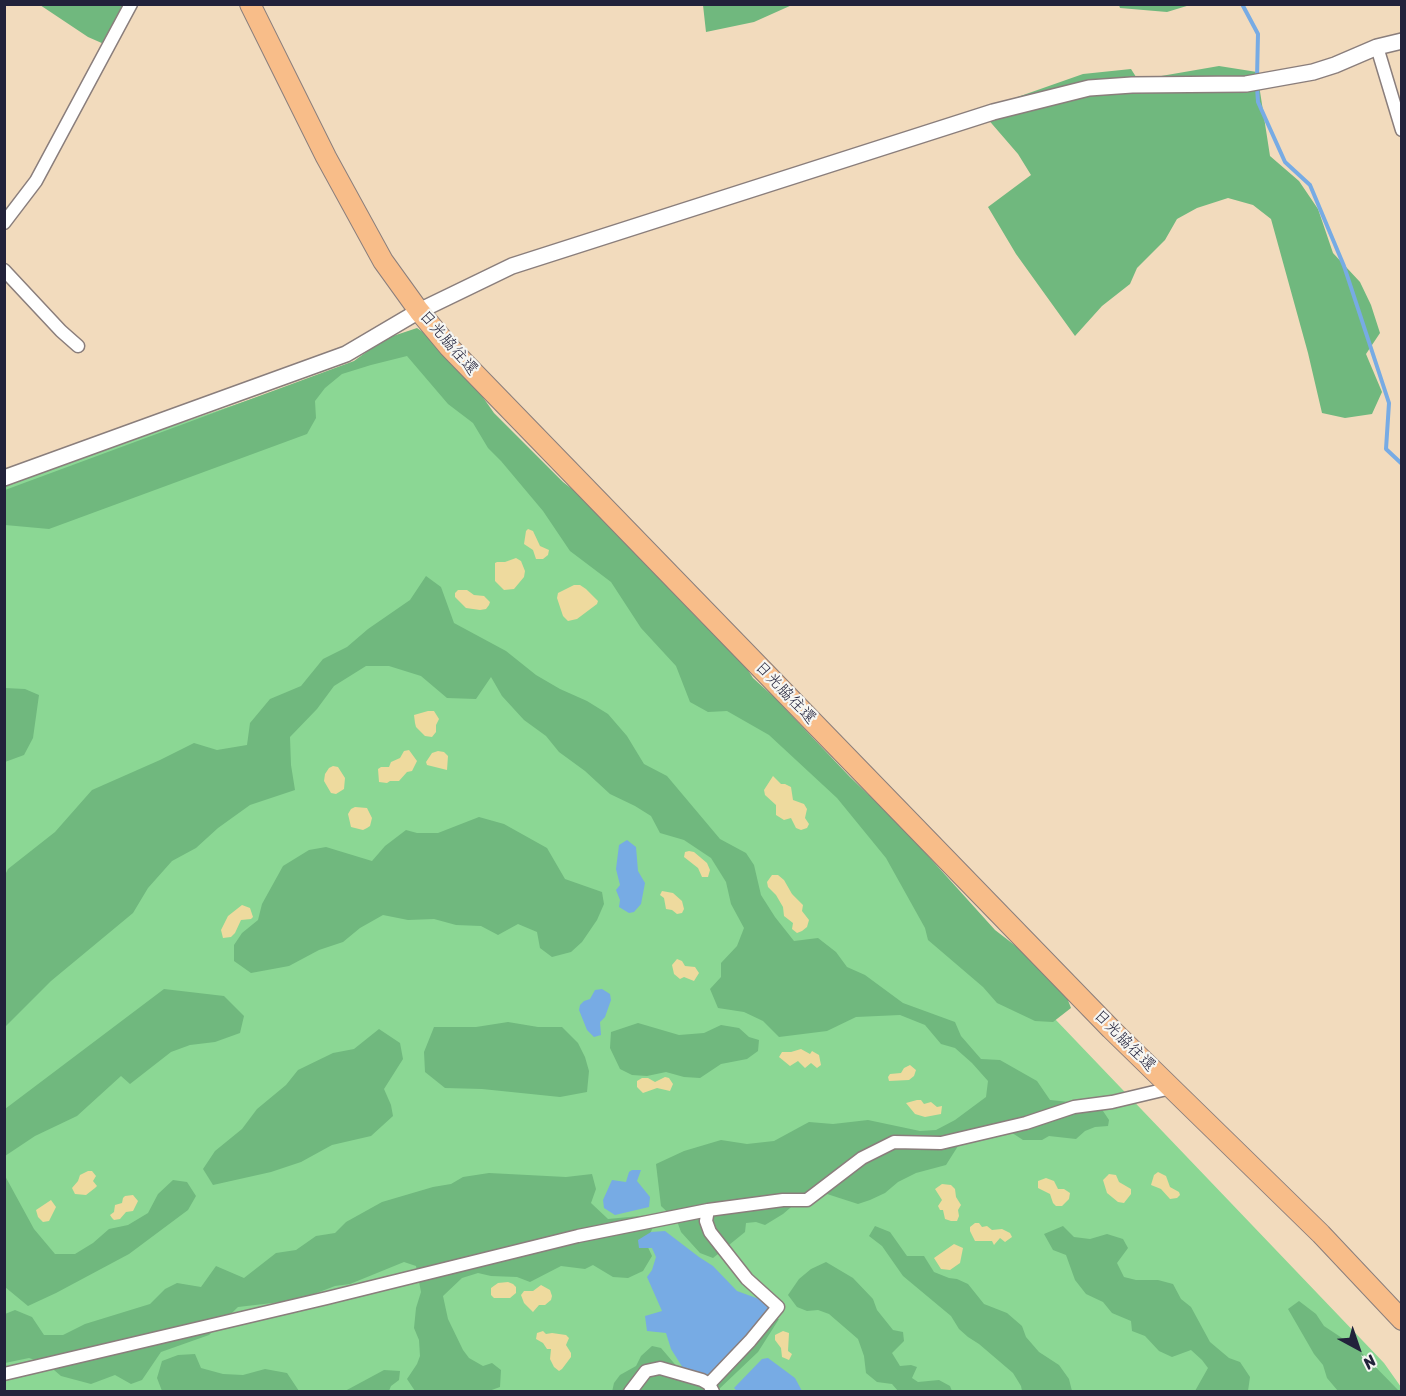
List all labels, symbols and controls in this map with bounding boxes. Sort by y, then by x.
street label: 日光脇往還 [415,307,481,379]
street label: 日光脇往還 [750,658,820,728]
street label: 日光脇往還 [1089,1006,1159,1076]
north arrow [1328,1318,1388,1378]
text: N [1356,1347,1383,1377]

